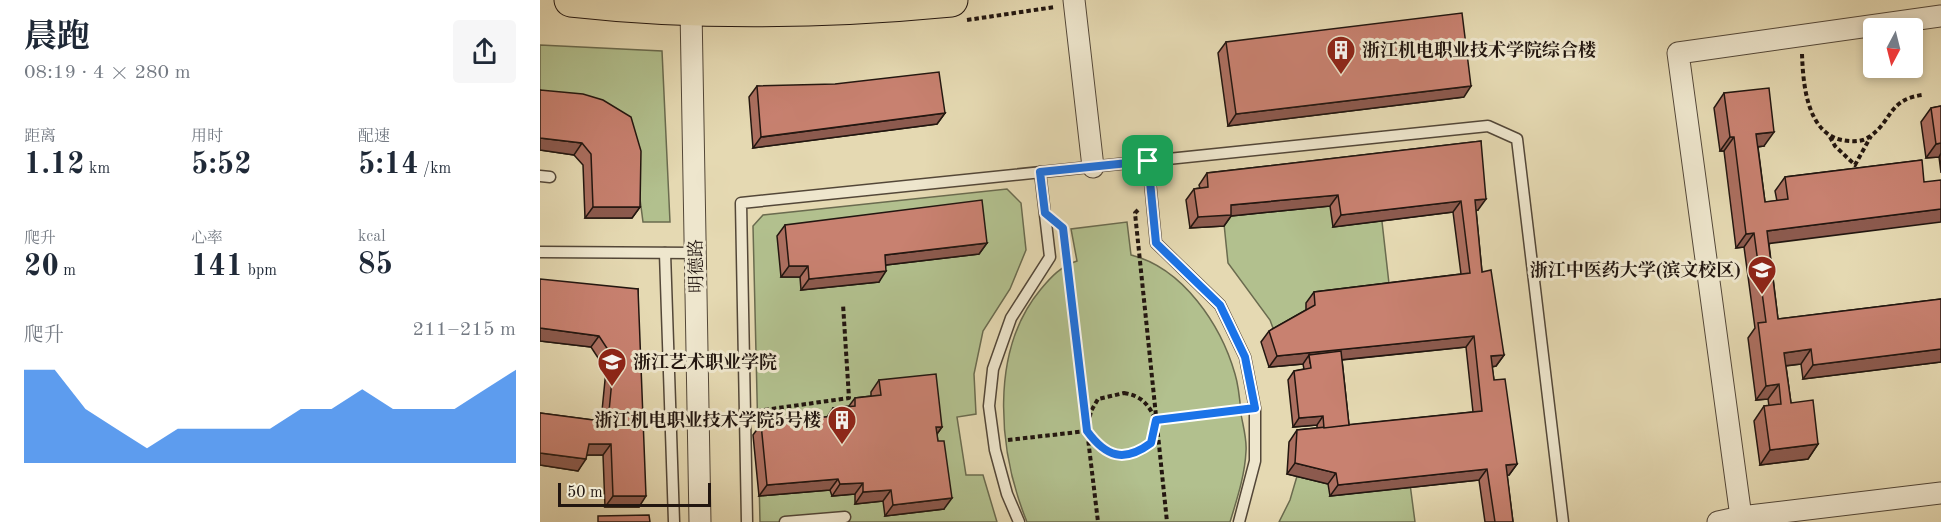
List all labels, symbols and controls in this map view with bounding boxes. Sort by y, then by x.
north arrow [1863,18,1923,78]
map controls [1863,18,1923,78]
button: share [453,20,516,83]
text: 晨跑 [24,22,90,55]
building icon: 浙江机电职业技术学院综合楼 [1325,34,1357,76]
place label: 浙江机电职业技术学院综合楼 [1362,40,1596,60]
text: 08:19 · 4 × 280 m [24,63,191,83]
text: 距离 [24,129,56,145]
text: 用时 [191,129,223,145]
text: 配速 [358,129,390,145]
pin [1122,135,1173,186]
icon: arrive [1131,144,1164,177]
text: 1.12 [24,150,85,180]
text: 5:52 [191,150,252,180]
text: 5:14 [358,150,419,180]
text: km [85,161,110,177]
text: /km [419,161,451,177]
text: kcal [358,229,386,245]
text: 爬升 [24,231,56,247]
text: 心率 [191,231,223,247]
street label: 明德路 [686,239,706,293]
text: 85 [358,250,393,280]
text: 20 [24,252,59,282]
text: 141 [191,252,243,282]
school or university icon: 浙江中医药大学(滨文校区) [1746,254,1778,296]
place label: 浙江中医药大学(滨文校区) [1530,260,1741,280]
text: m [59,263,76,279]
text: bpm [243,263,277,279]
text: 211–215 m [413,320,516,340]
text: 爬升 [24,326,64,346]
school or university icon: 浙江艺术职业学院 [596,346,628,388]
place label: 浙江艺术职业学院 [633,352,777,372]
building icon: 浙江机电职业技术学院5号楼 [826,404,858,446]
place label: 浙江机电职业技术学院5号楼 [595,410,821,430]
scale bar [558,480,711,508]
text: 50 m [567,485,603,501]

